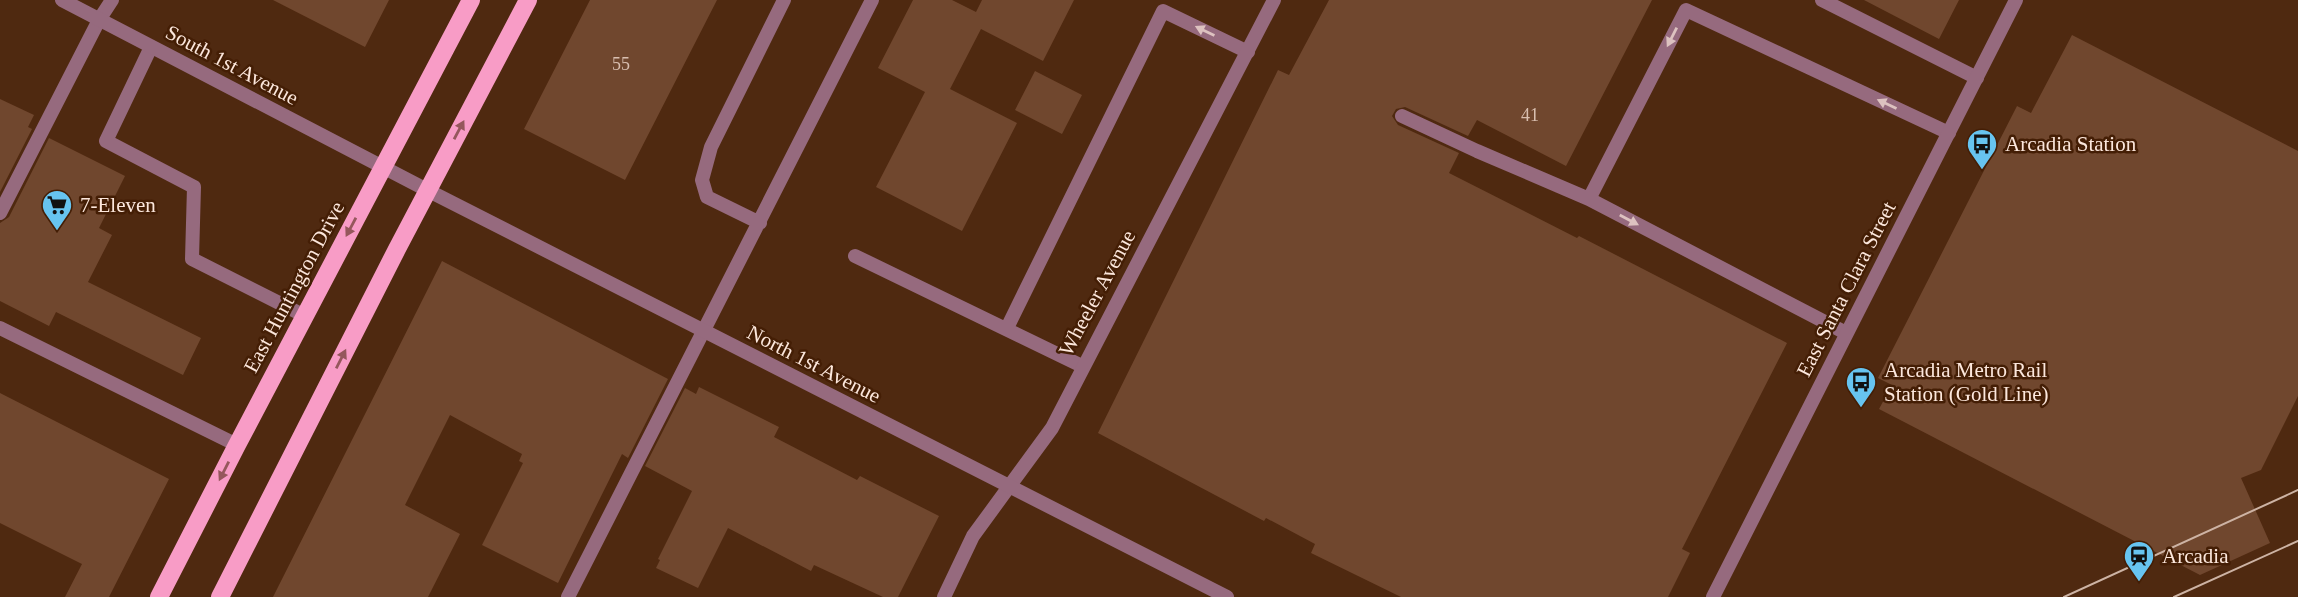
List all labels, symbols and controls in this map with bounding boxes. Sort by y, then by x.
street label: South 1st Avenue [162,20,302,110]
one-way arrow [1195,26,1215,37]
one-way arrow [1667,27,1678,47]
house number: 55 [612,54,630,74]
one-way arrow [1877,98,1897,110]
house number: 41 [1521,105,1539,125]
one-way arrow [453,120,465,139]
bus stop icon: Arcadia Station [1965,127,1999,171]
place label: Arcadia Station [2005,132,2137,156]
supermarket icon: 7-Eleven [40,188,74,232]
place label: 7-Eleven [80,193,156,217]
street label: East Huntington Drive [239,197,349,377]
street label: East Santa Clara Street [1791,197,1901,380]
one-way arrow [1619,214,1639,226]
one-way arrow [345,217,357,237]
street label: Wheeler Avenue [1054,226,1140,360]
street label: North 1st Avenue [743,320,885,408]
one-way arrow [335,349,346,369]
place label: Arcadia Metro Rail Station (Gold Line) [1884,358,2048,406]
bus stop icon: Arcadia Metro Rail Station (Gold Line) [1844,365,1878,409]
one-way arrow [218,461,230,481]
station icon: Arcadia [2122,539,2156,583]
place label: Arcadia [2162,544,2229,568]

